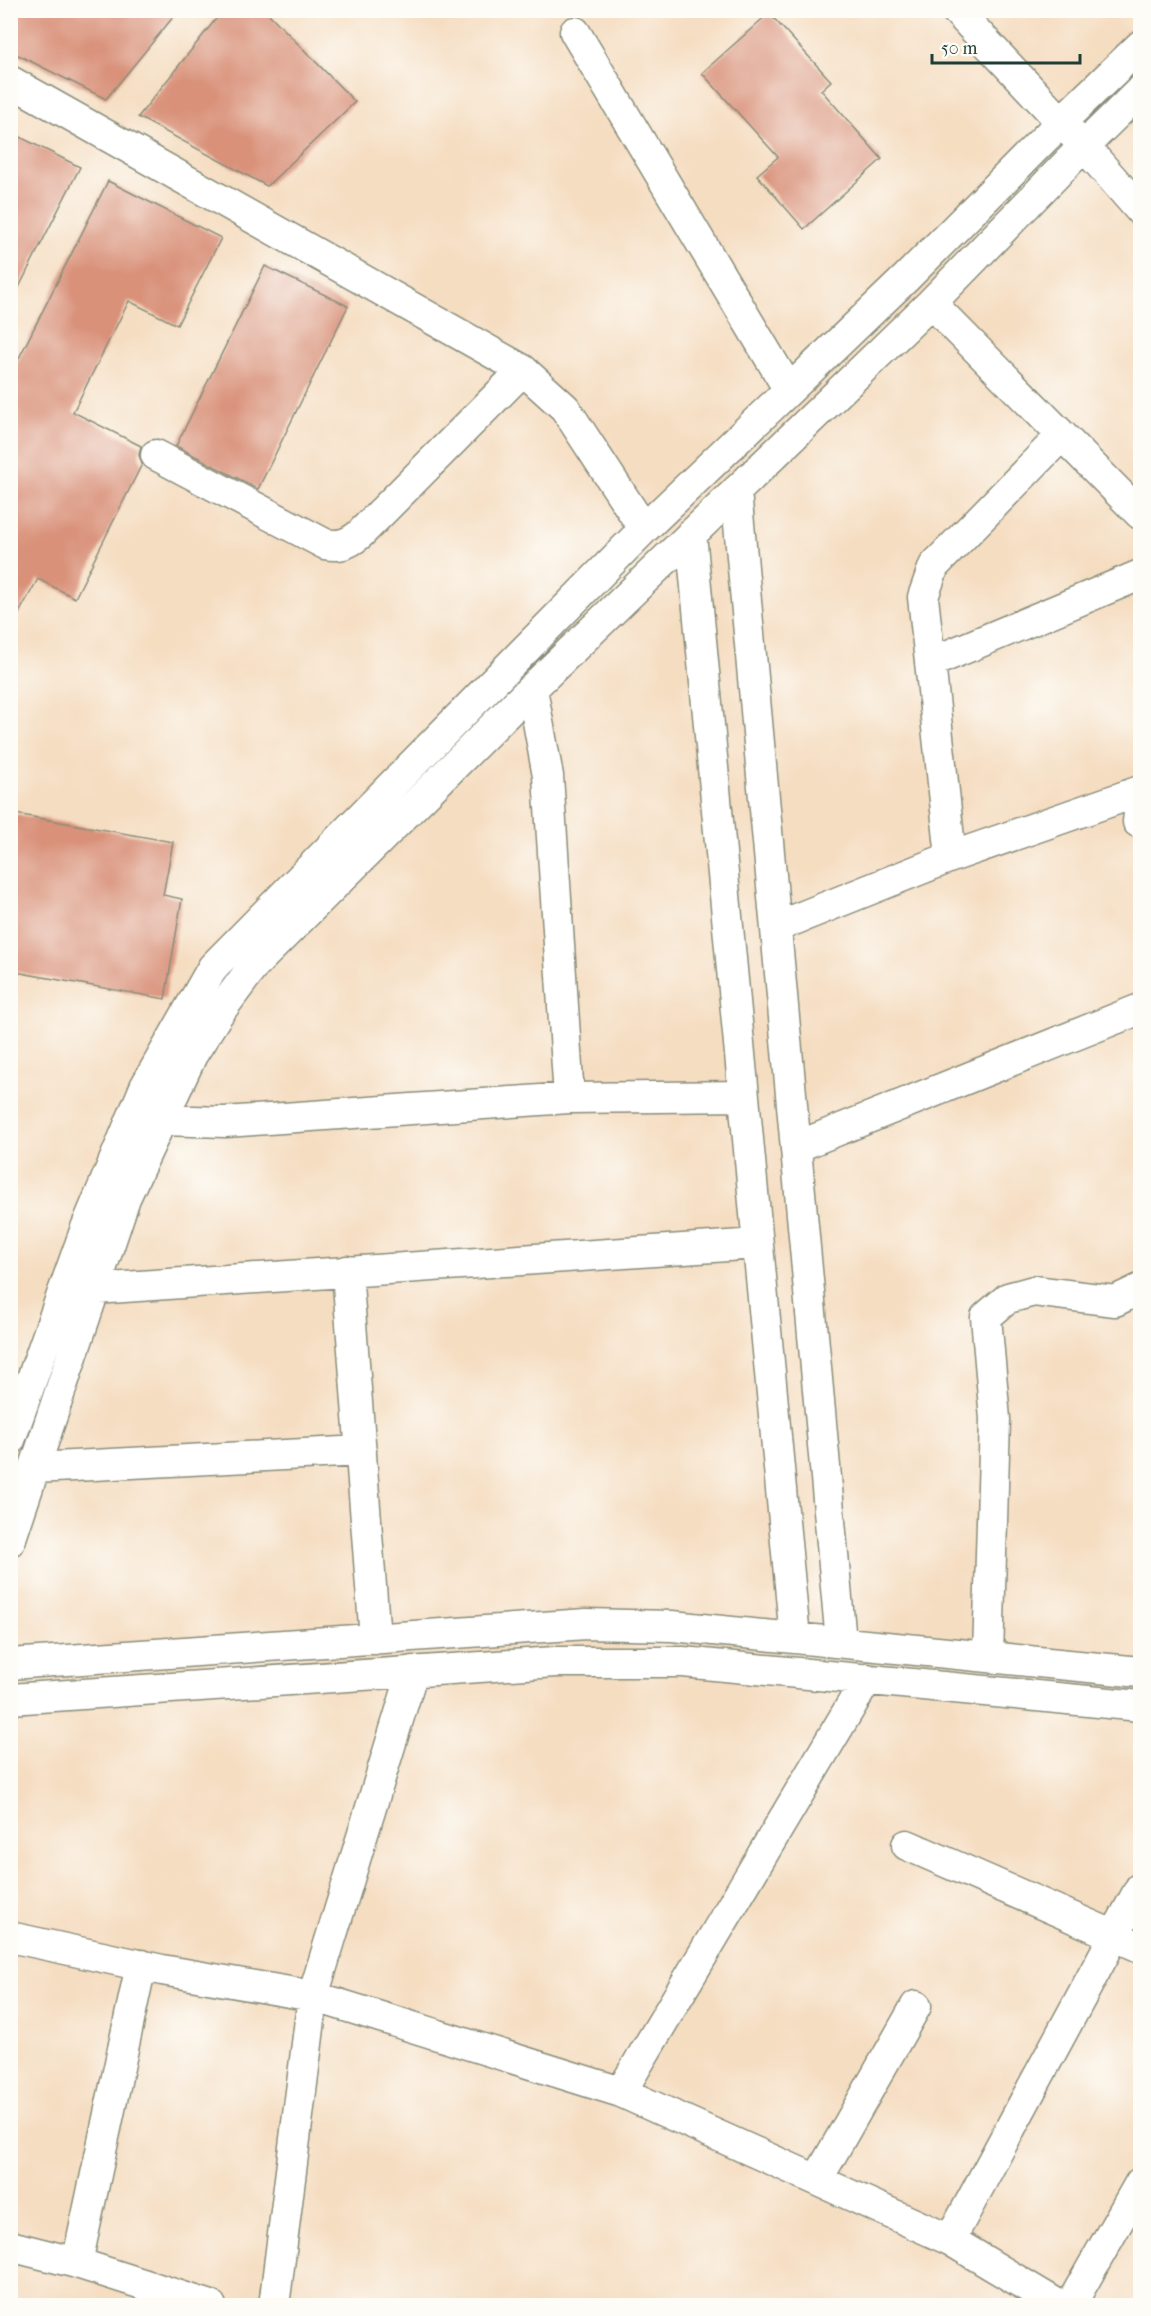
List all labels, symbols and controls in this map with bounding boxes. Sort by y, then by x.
scale bar [932,27,1080,65]
text: 50 m [941,38,978,59]

